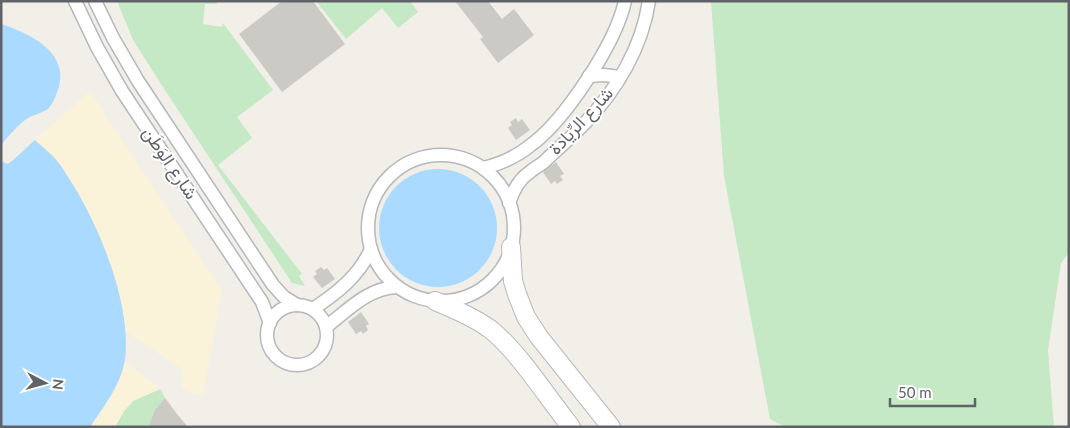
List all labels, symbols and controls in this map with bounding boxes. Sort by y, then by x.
street label: شارع الرِّيادة [543,82,619,160]
street label: شارع الوَطَن [137,122,203,204]
north arrow [20,358,70,408]
scale bar [890,376,975,408]
text: N [49,378,67,391]
text: 50 m [898,383,932,401]

